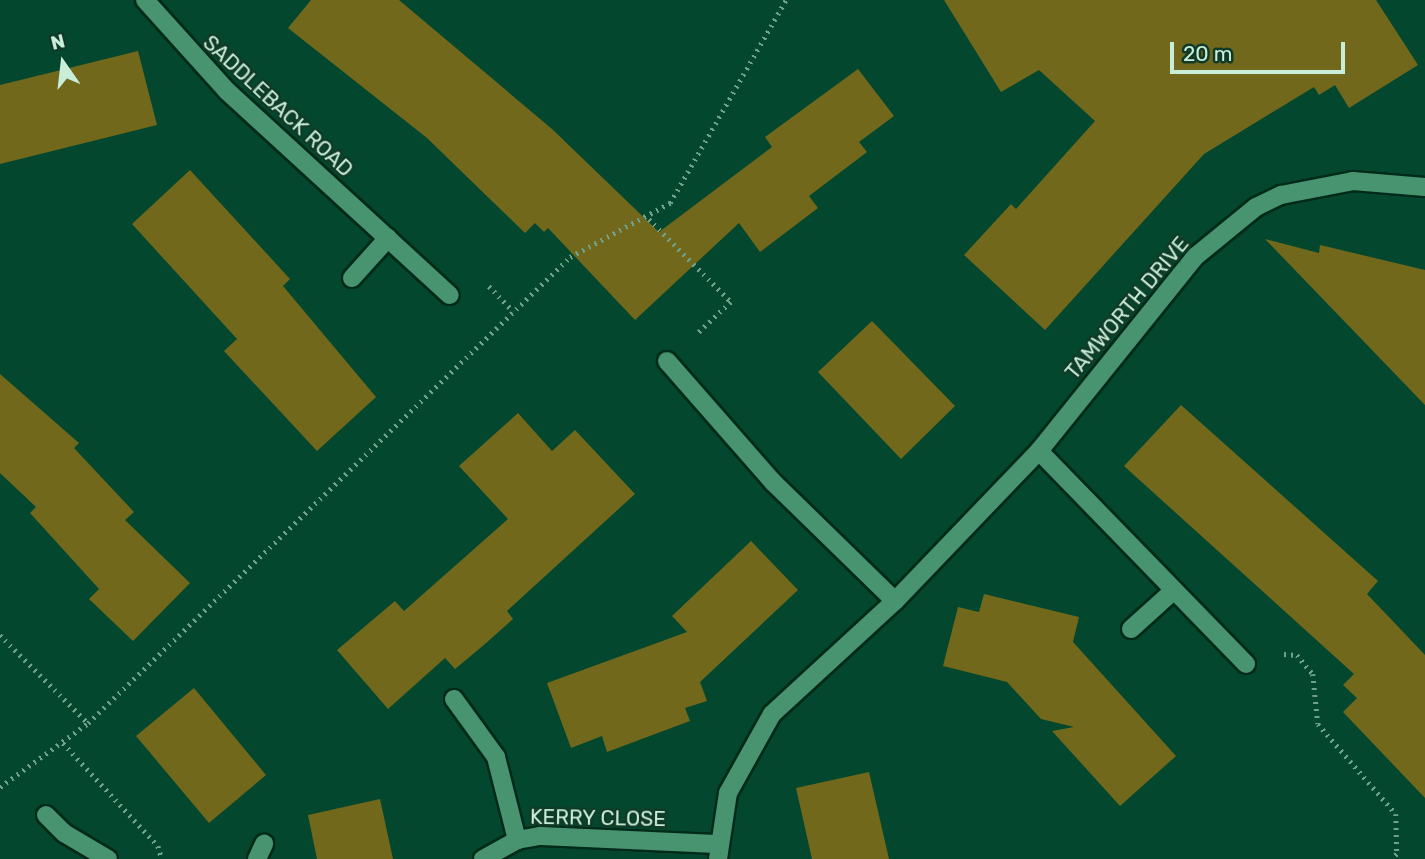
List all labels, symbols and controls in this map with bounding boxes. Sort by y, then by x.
north arrow [28,28,98,98]
scale bar [1173,28,1348,72]
text: N [48,29,67,55]
street label: SADDLEBACK ROAD [198,30,358,182]
text: 20 m [1183,41,1232,66]
street label: TAMWORTH DRIVE [1060,232,1194,384]
street label: KERRY CLOSE [529,804,667,832]

